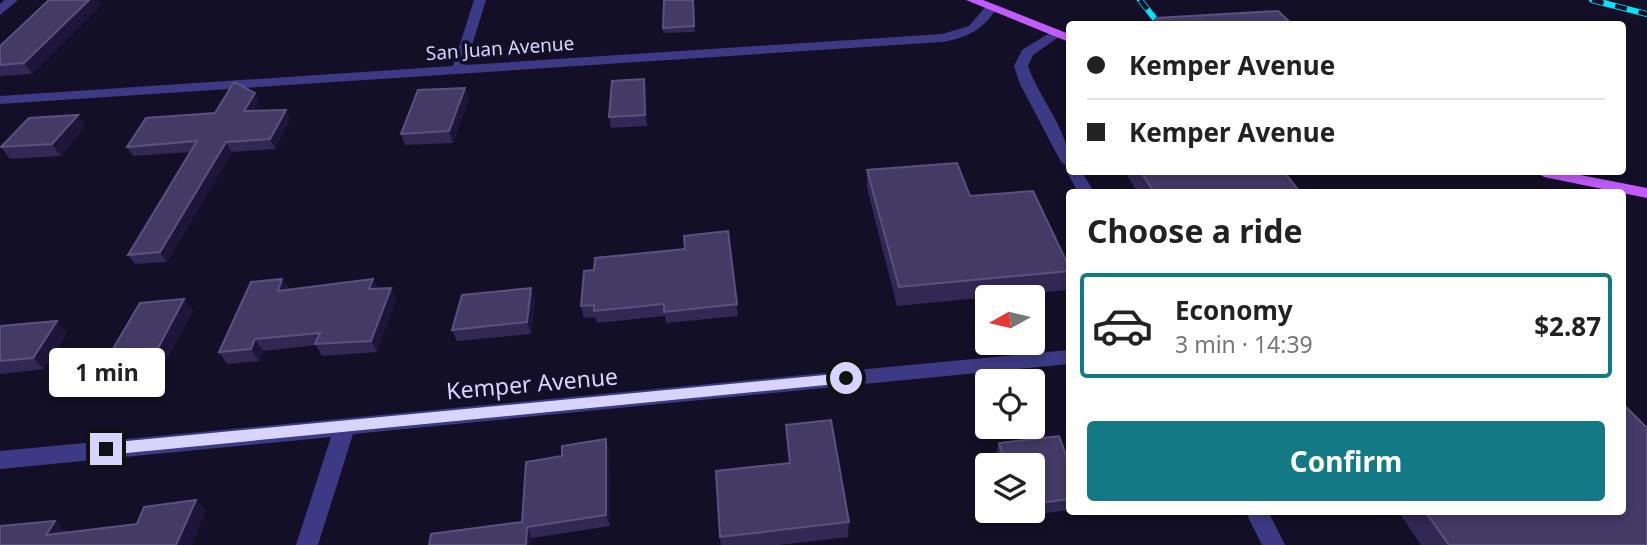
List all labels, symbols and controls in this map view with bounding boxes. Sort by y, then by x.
street label: San Juan Avenue [425,30,575,66]
text: Kemper Avenue [1129,47,1335,83]
text: Kemper Avenue [1129,114,1335,150]
text: Choose a ride [1087,209,1303,252]
north arrow [975,285,1045,355]
map controls [975,285,1045,523]
text: Economy [1175,292,1293,328]
icon: car [1091,294,1154,357]
text: $2.87 [1534,308,1601,344]
text: 3 min · 14:39 [1175,328,1313,360]
callout: 1 min [48,348,164,396]
text: 1 min [75,356,139,388]
street label: Kemper Avenue [445,360,619,406]
route start [830,362,862,394]
button: locate [975,369,1045,439]
button: Confirm [1087,421,1605,501]
route end [90,433,122,465]
button: layers [975,453,1045,523]

